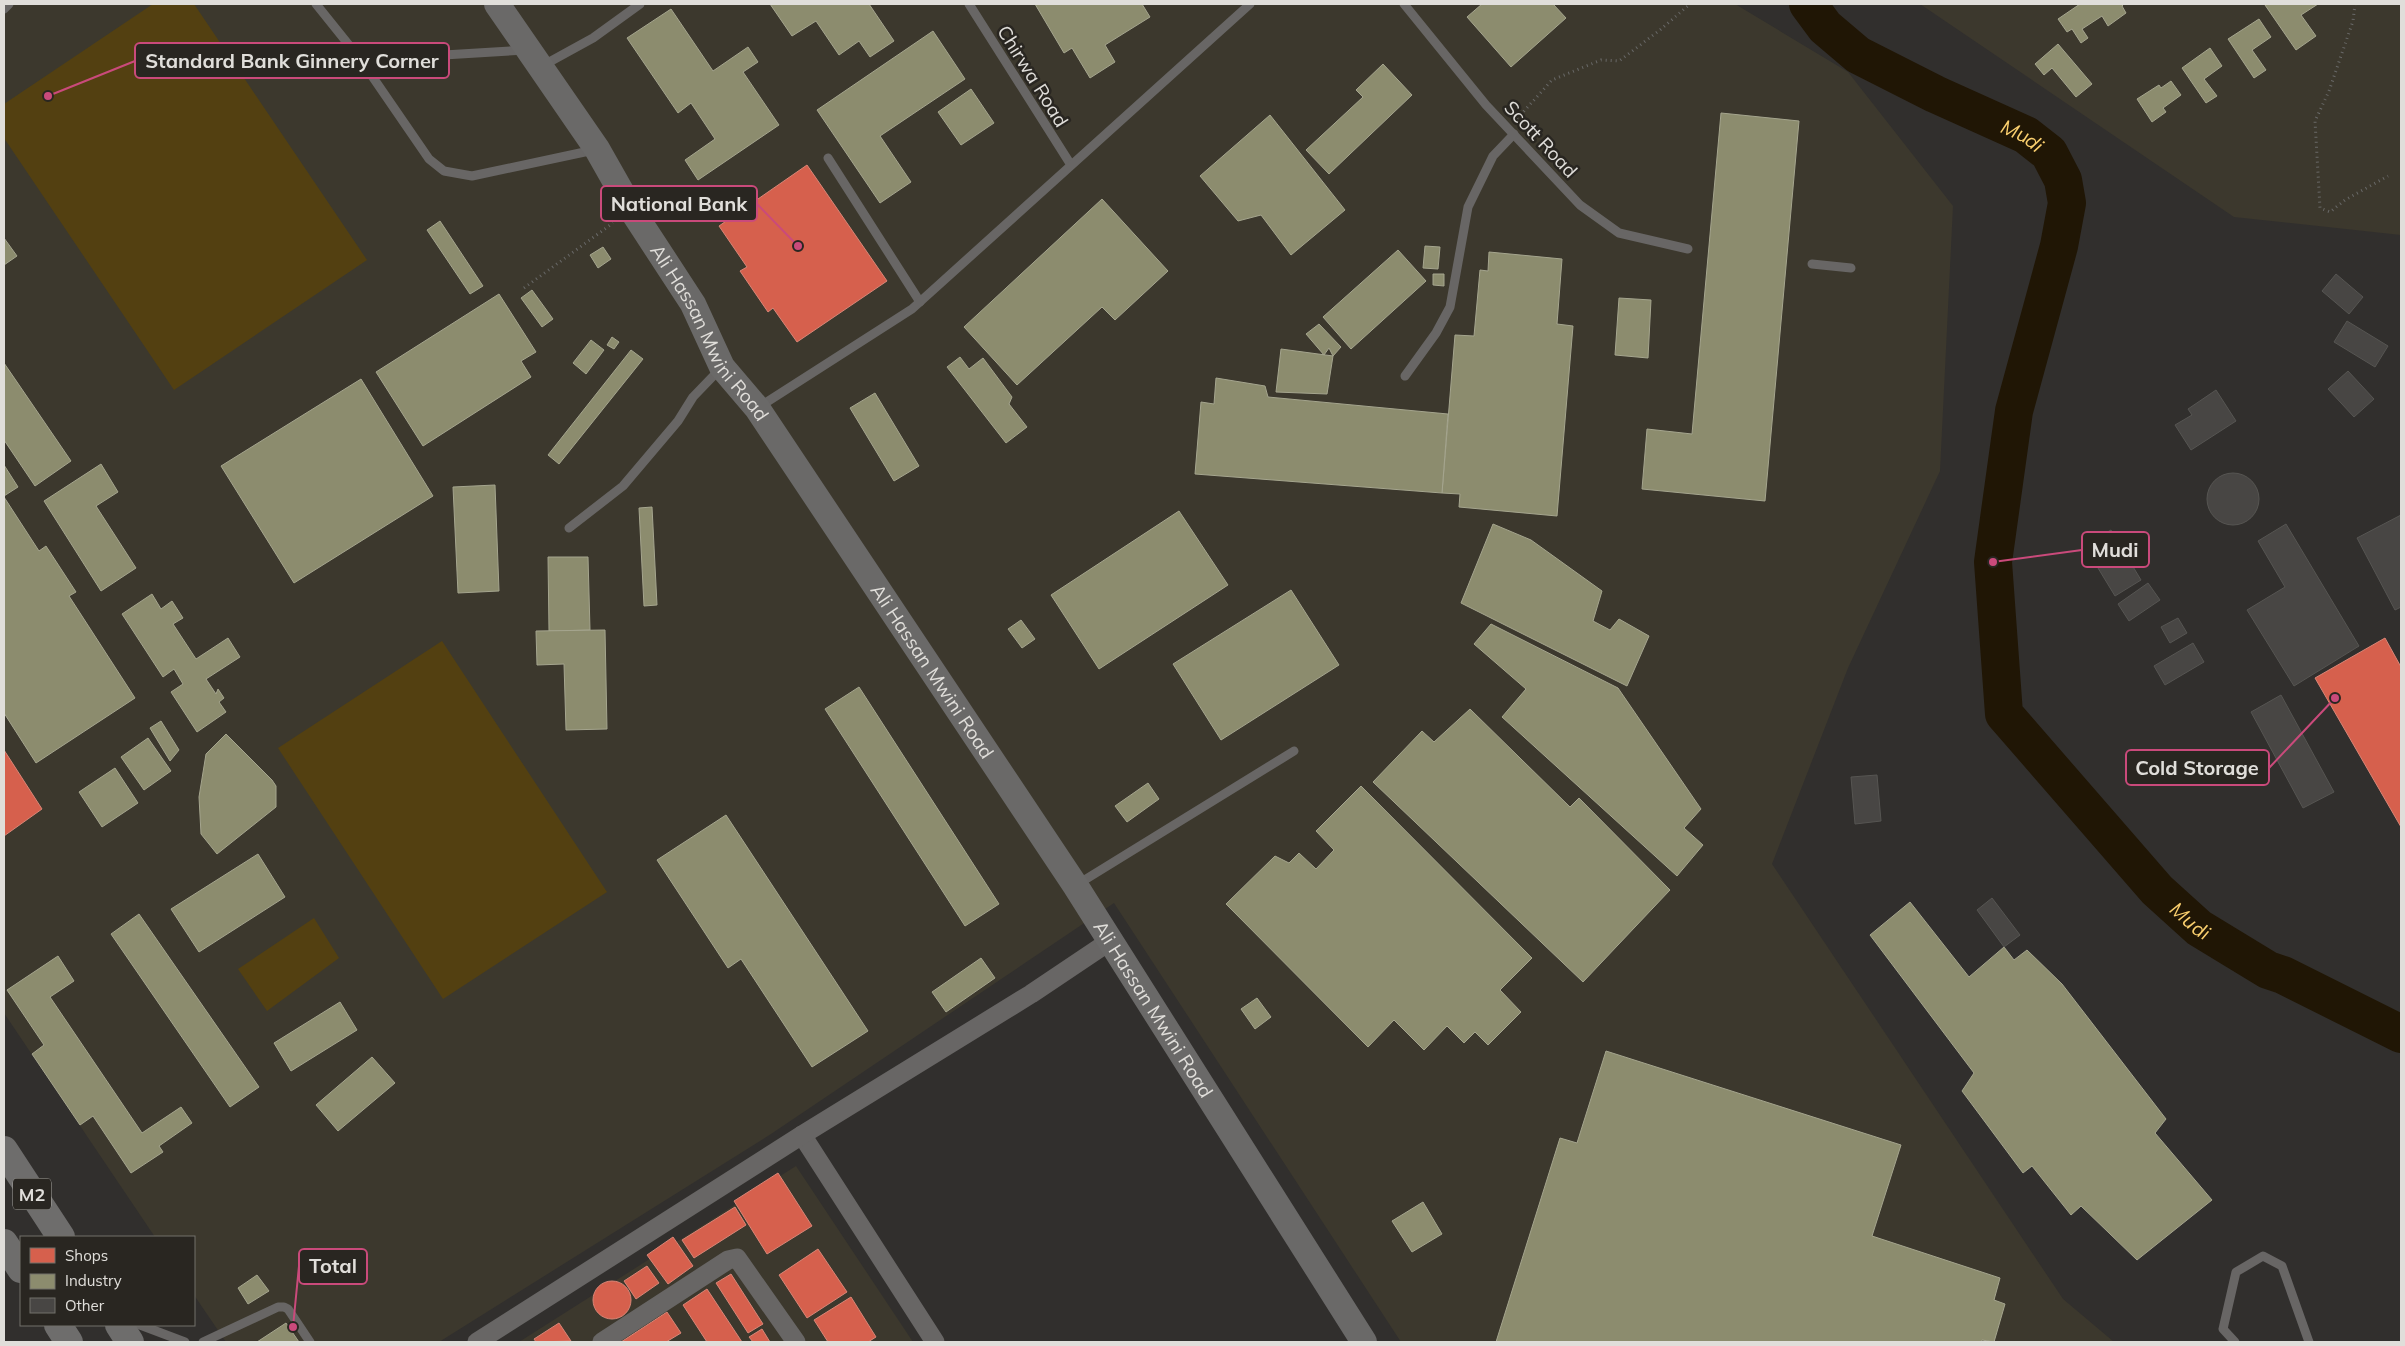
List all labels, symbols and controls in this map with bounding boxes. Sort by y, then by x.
street label: Chirwa Road [992,21,1074,131]
callout: Standard Bank Ginnery Corner [135,43,449,78]
text: Standard Bank Ginnery Corner [145,48,439,73]
street label: Scott Road [1499,96,1583,182]
water label: Mudi [1997,113,2049,157]
callout: National Bank [601,186,757,221]
text: National Bank [611,191,748,216]
street label: Ali Hassan Mwini Road [645,240,774,425]
callout: Mudi [2082,532,2149,567]
text: Mudi [2092,537,2138,562]
street label: Ali Hassan Mwini Road [866,579,999,763]
callout: Cold Storage [2126,750,2269,785]
text: Cold Storage [2135,755,2259,780]
water label: Mudi [2165,896,2215,945]
street label: Ali Hassan Mwini Road [1089,916,1218,1102]
road number: M2 [13,1178,51,1210]
legend [20,1236,195,1326]
text: Shops [65,1246,108,1265]
callout: Total [299,1249,367,1284]
text: Total [309,1253,357,1278]
text: Industry [65,1271,122,1290]
text: Other [65,1296,105,1315]

